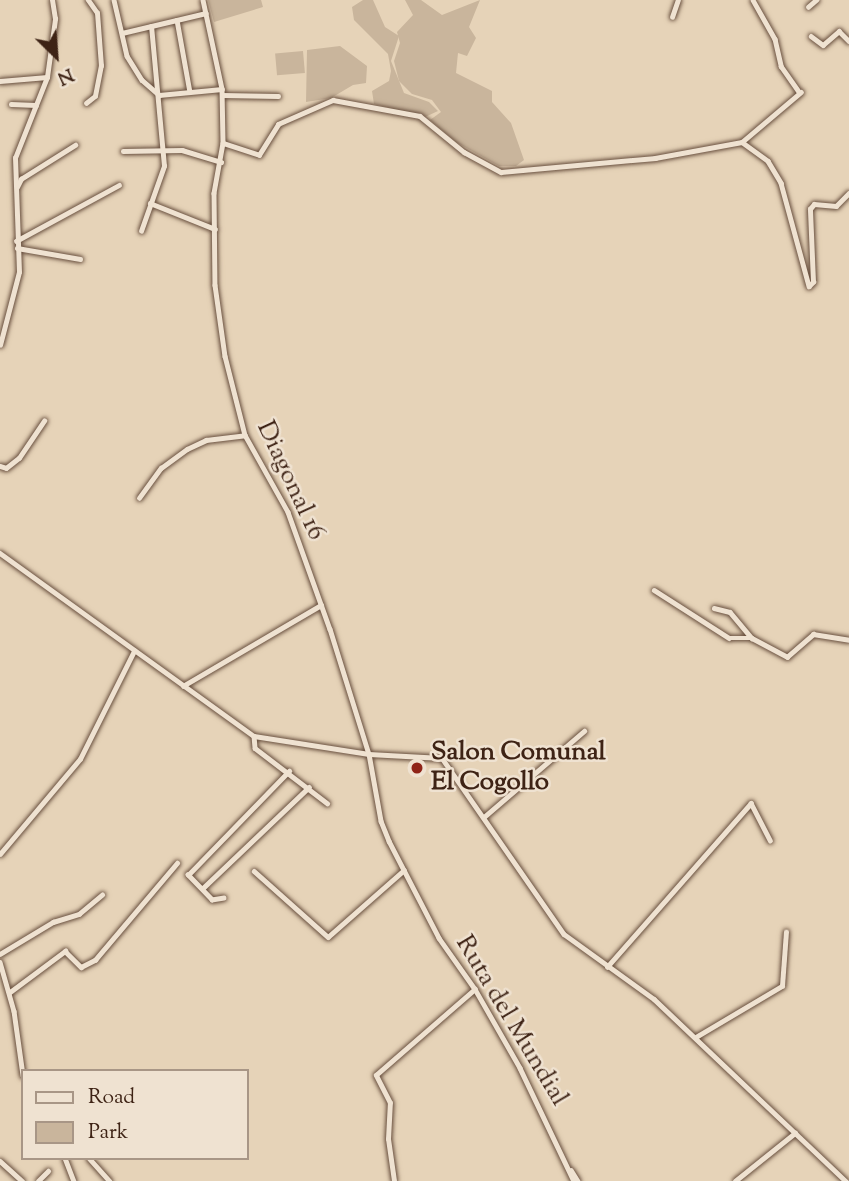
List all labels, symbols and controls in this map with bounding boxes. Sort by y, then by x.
north arrow [21,21,91,91]
text: N [53,60,78,91]
street label: Diagonal 16 [249,416,331,546]
place label: Salon Comunal El Cogollo [431,737,606,798]
marker: Salon Comunal El Cogollo [409,760,425,776]
street label: Ruta del Mundial [448,930,574,1112]
legend [21,1069,248,1160]
text: Road [88,1083,135,1113]
text: Park [88,1118,128,1148]

